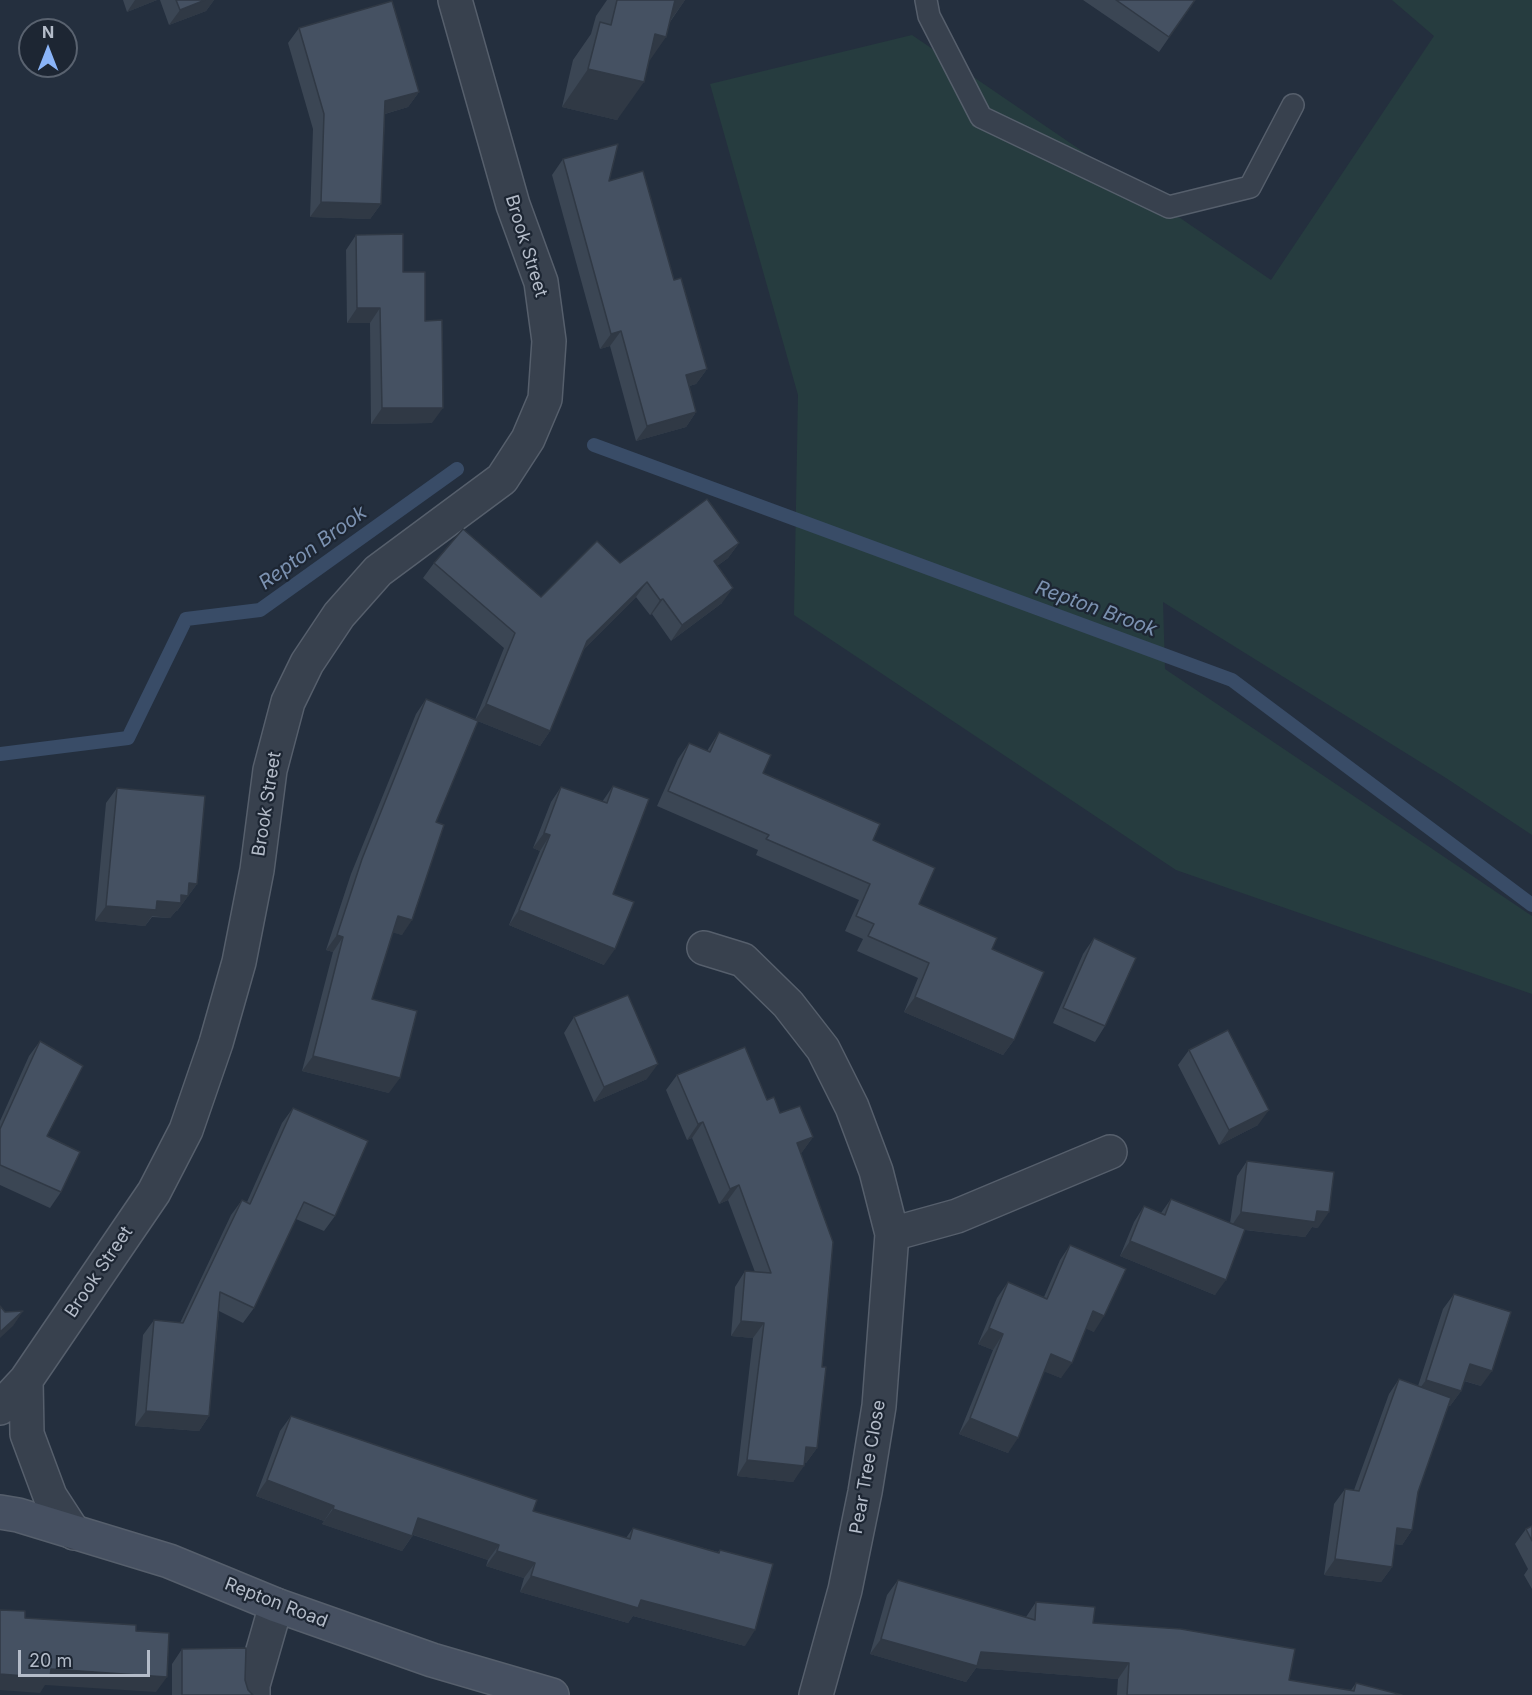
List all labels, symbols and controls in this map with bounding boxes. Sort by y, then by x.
north arrow [18,18,78,78]
text: N [42,22,54,42]
street label: Brook Street [500,192,552,300]
water label: Repton Brook [254,501,372,595]
water label: Repton Brook [1032,576,1160,642]
street label: Brook Street [248,750,286,858]
street label: Brook Street [61,1222,137,1322]
street label: Pear Tree Close [846,1398,890,1536]
street label: Repton Road [222,1573,330,1633]
scale bar [21,1638,153,1676]
text: 20 m [29,1650,72,1671]

